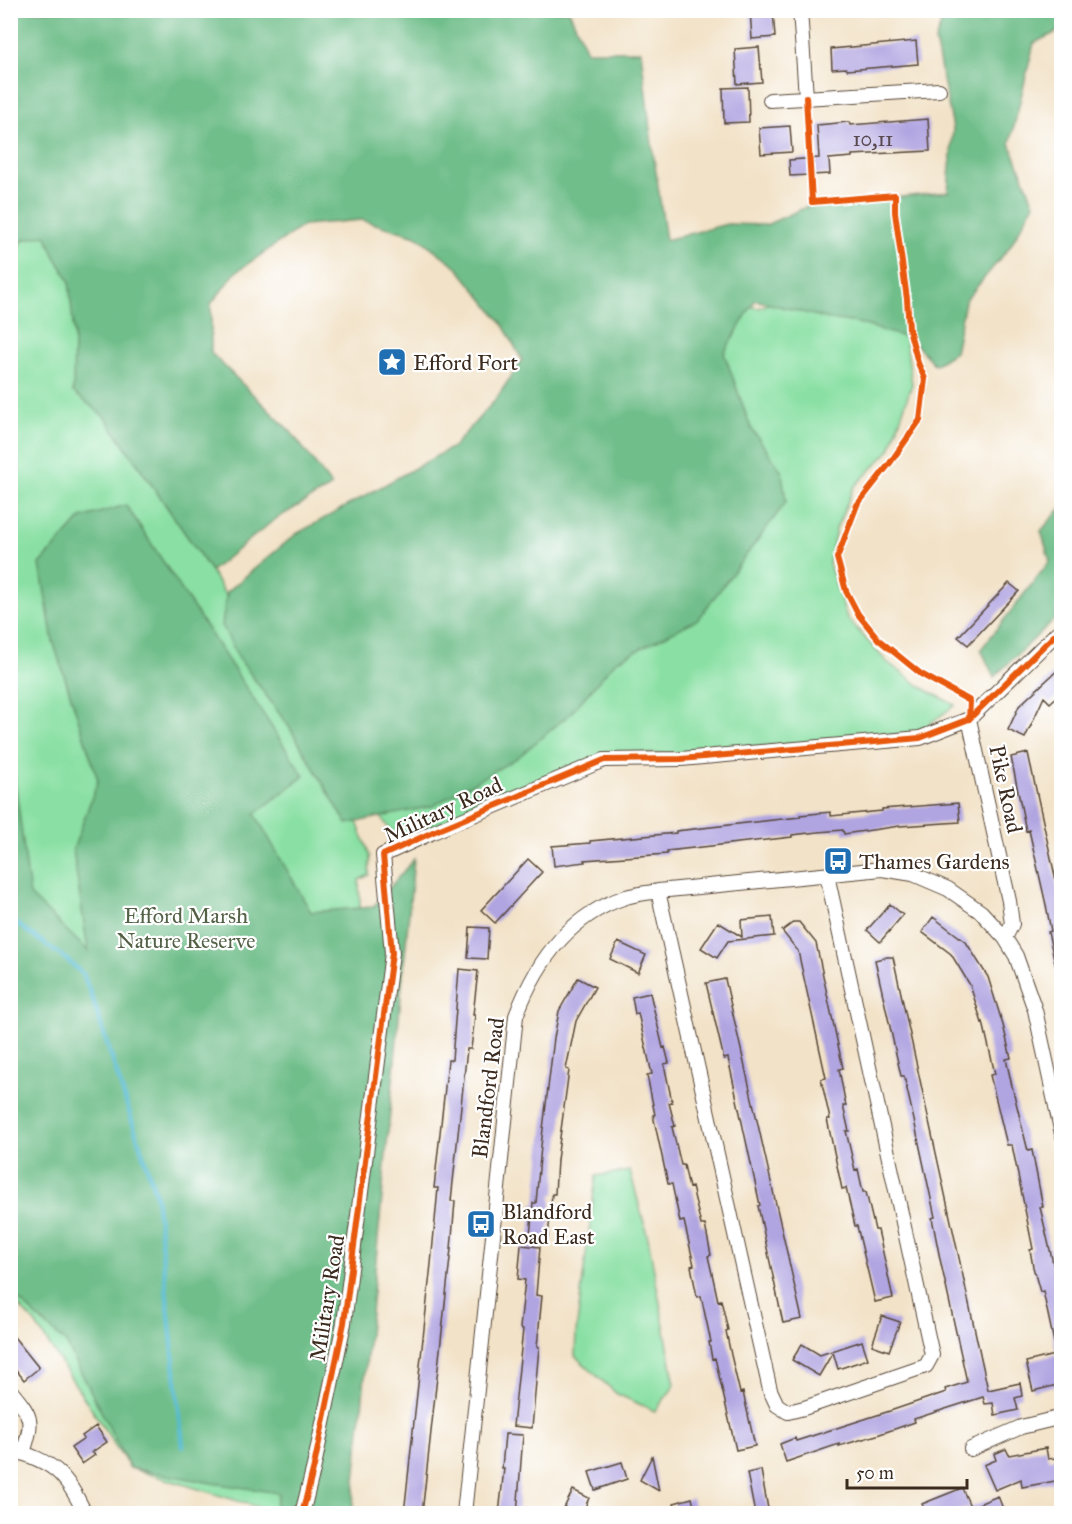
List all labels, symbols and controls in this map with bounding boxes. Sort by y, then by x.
house number: 10,11 [853,127,893,151]
place icon: Efford Fort [376,346,408,378]
place label: Efford Fort [413,349,518,376]
street label: Pike Road [983,742,1029,836]
street label: Military Road [379,771,507,849]
bus stop icon: Thames Gardens [822,845,854,877]
place label: Thames Gardens [859,848,1010,875]
park label: Efford Marsh Nature Reserve [117,902,255,954]
street label: Blandford Road [466,1016,510,1160]
place label: Blandford Road East [502,1198,595,1250]
bus stop icon: Blandford Road East [465,1208,497,1240]
street label: Military Road [304,1233,350,1363]
scale bar [847,1452,967,1490]
text: 50 m [856,1462,894,1484]

